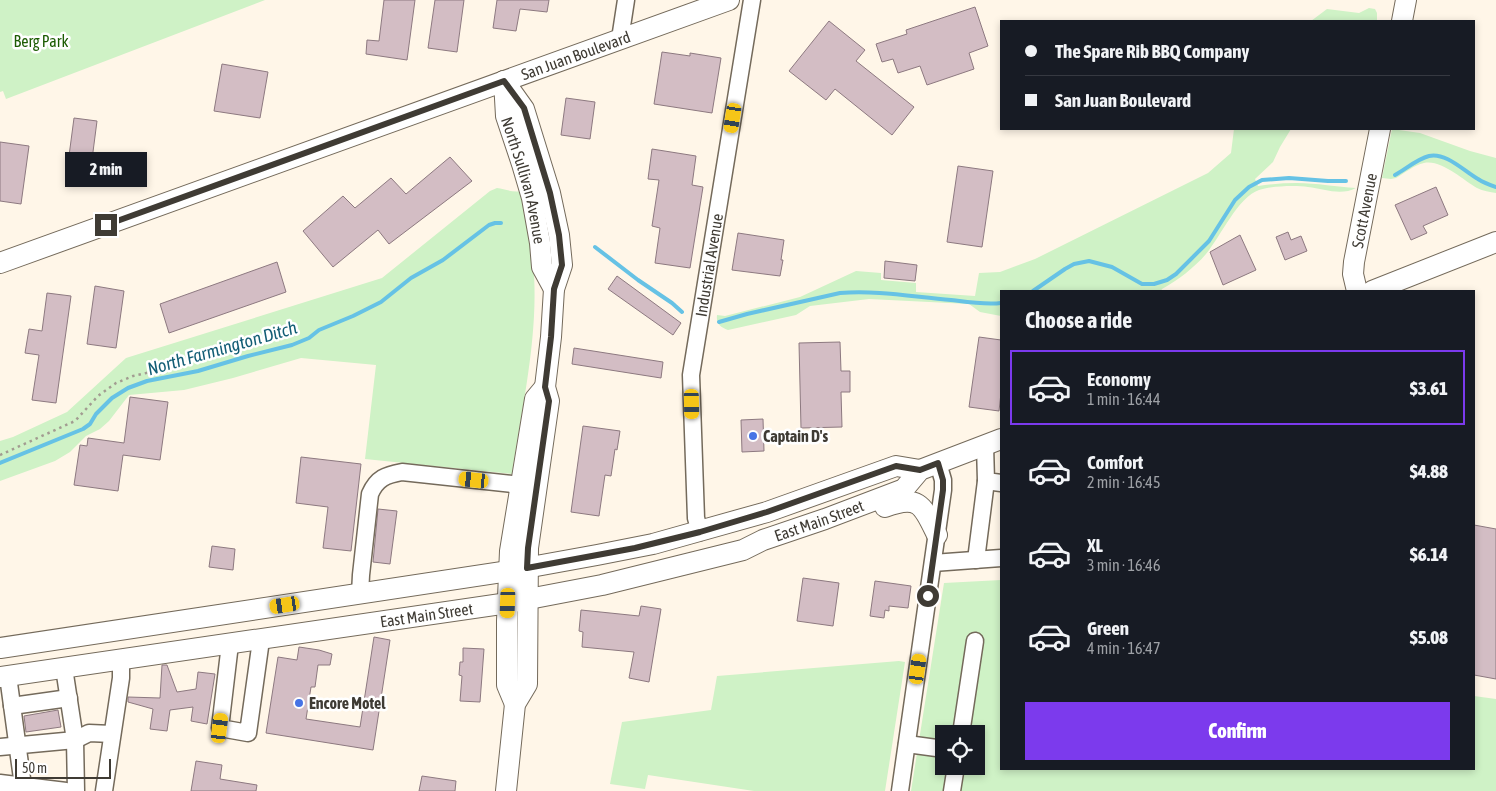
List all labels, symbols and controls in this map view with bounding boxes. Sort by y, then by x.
street label: San Juan Boulevard [519,27,633,83]
park label: Berg Park [14,32,68,51]
text: The Spare Rib BBQ Company [1055,40,1249,62]
text: San Juan Boulevard [1055,89,1191,111]
car [723,102,742,134]
street label: North Sullivan Avenue [498,115,549,245]
callout: 2 min [65,152,147,188]
text: 2 min [90,160,122,178]
street label: Scott Avenue [1348,171,1380,249]
street label: Industrial Avenue [692,212,726,318]
route end [95,214,117,236]
text: Choose a ride [1025,307,1132,333]
water label: North Farmington Ditch [145,317,300,379]
icon: car [1027,365,1072,410]
text: Economy [1087,368,1151,390]
text: $3.61 [1410,377,1448,399]
car [684,389,699,419]
text: 1 min · 16:44 [1087,390,1160,408]
place label: Captain D's [763,427,828,445]
marker: Captain D's [747,430,759,442]
icon: car [1027,448,1072,493]
text: Comfort [1087,451,1143,473]
text: $4.88 [1410,460,1448,482]
car [458,471,489,489]
text: 2 min · 16:45 [1087,473,1160,491]
street label: East Main Street [772,496,867,545]
icon: car [1027,531,1072,576]
text: XL [1087,534,1103,556]
text: $6.14 [1410,543,1448,565]
text: 3 min · 16:46 [1087,556,1160,574]
route start [917,585,939,607]
car [499,588,516,618]
car [269,595,300,615]
street label: East Main Street [379,599,475,631]
icon: car [1027,614,1072,659]
text: Green [1087,617,1129,639]
text: $5.08 [1410,626,1448,648]
text: 4 min · 16:47 [1087,639,1160,657]
car [908,653,927,685]
place label: Encore Motel [309,694,386,712]
marker: Encore Motel [293,697,305,709]
button: Confirm [1025,702,1450,760]
car [210,712,229,744]
map controls [935,725,985,775]
button: locate [935,725,985,775]
scale bar [15,756,111,779]
text: 50 m [22,760,47,776]

